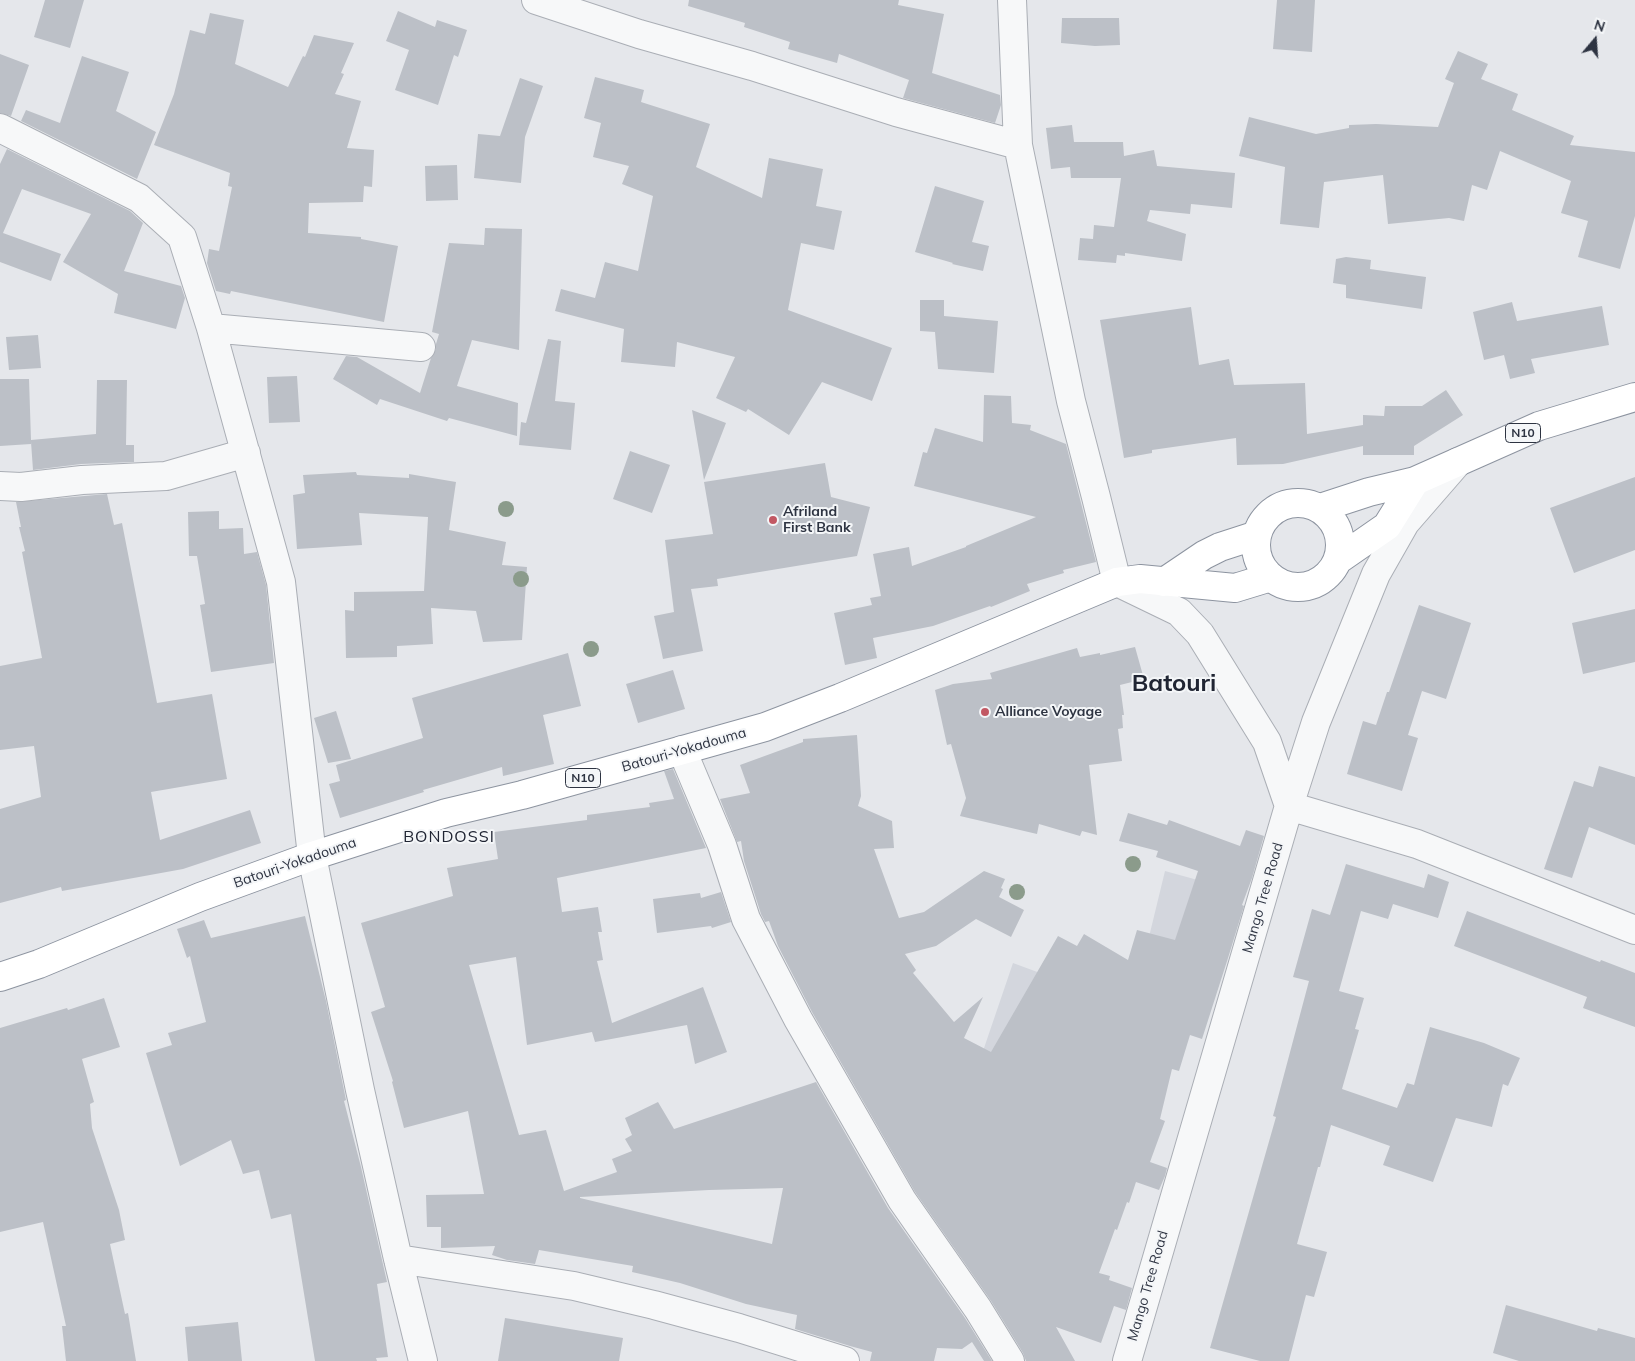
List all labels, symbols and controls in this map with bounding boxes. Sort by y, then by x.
north arrow [1570,15,1620,65]
text: N [1592,16,1607,36]
road number: N10 [1506,423,1540,442]
place label: Afriland First Bank [783,504,851,536]
marker: Afriland First Bank [767,514,779,526]
district label: Batouri [1132,670,1216,698]
place label: Alliance Voyage [995,704,1102,720]
marker: Alliance Voyage [979,706,991,718]
street label: Batouri-Yokadouma [620,724,748,776]
road number: N10 [566,768,600,788]
district label: BONDOSSI [402,827,496,847]
street label: Batouri-Yokadouma [231,834,359,892]
street label: Mango Tree Road [1239,841,1287,955]
street label: Mango Tree Road [1124,1229,1172,1343]

